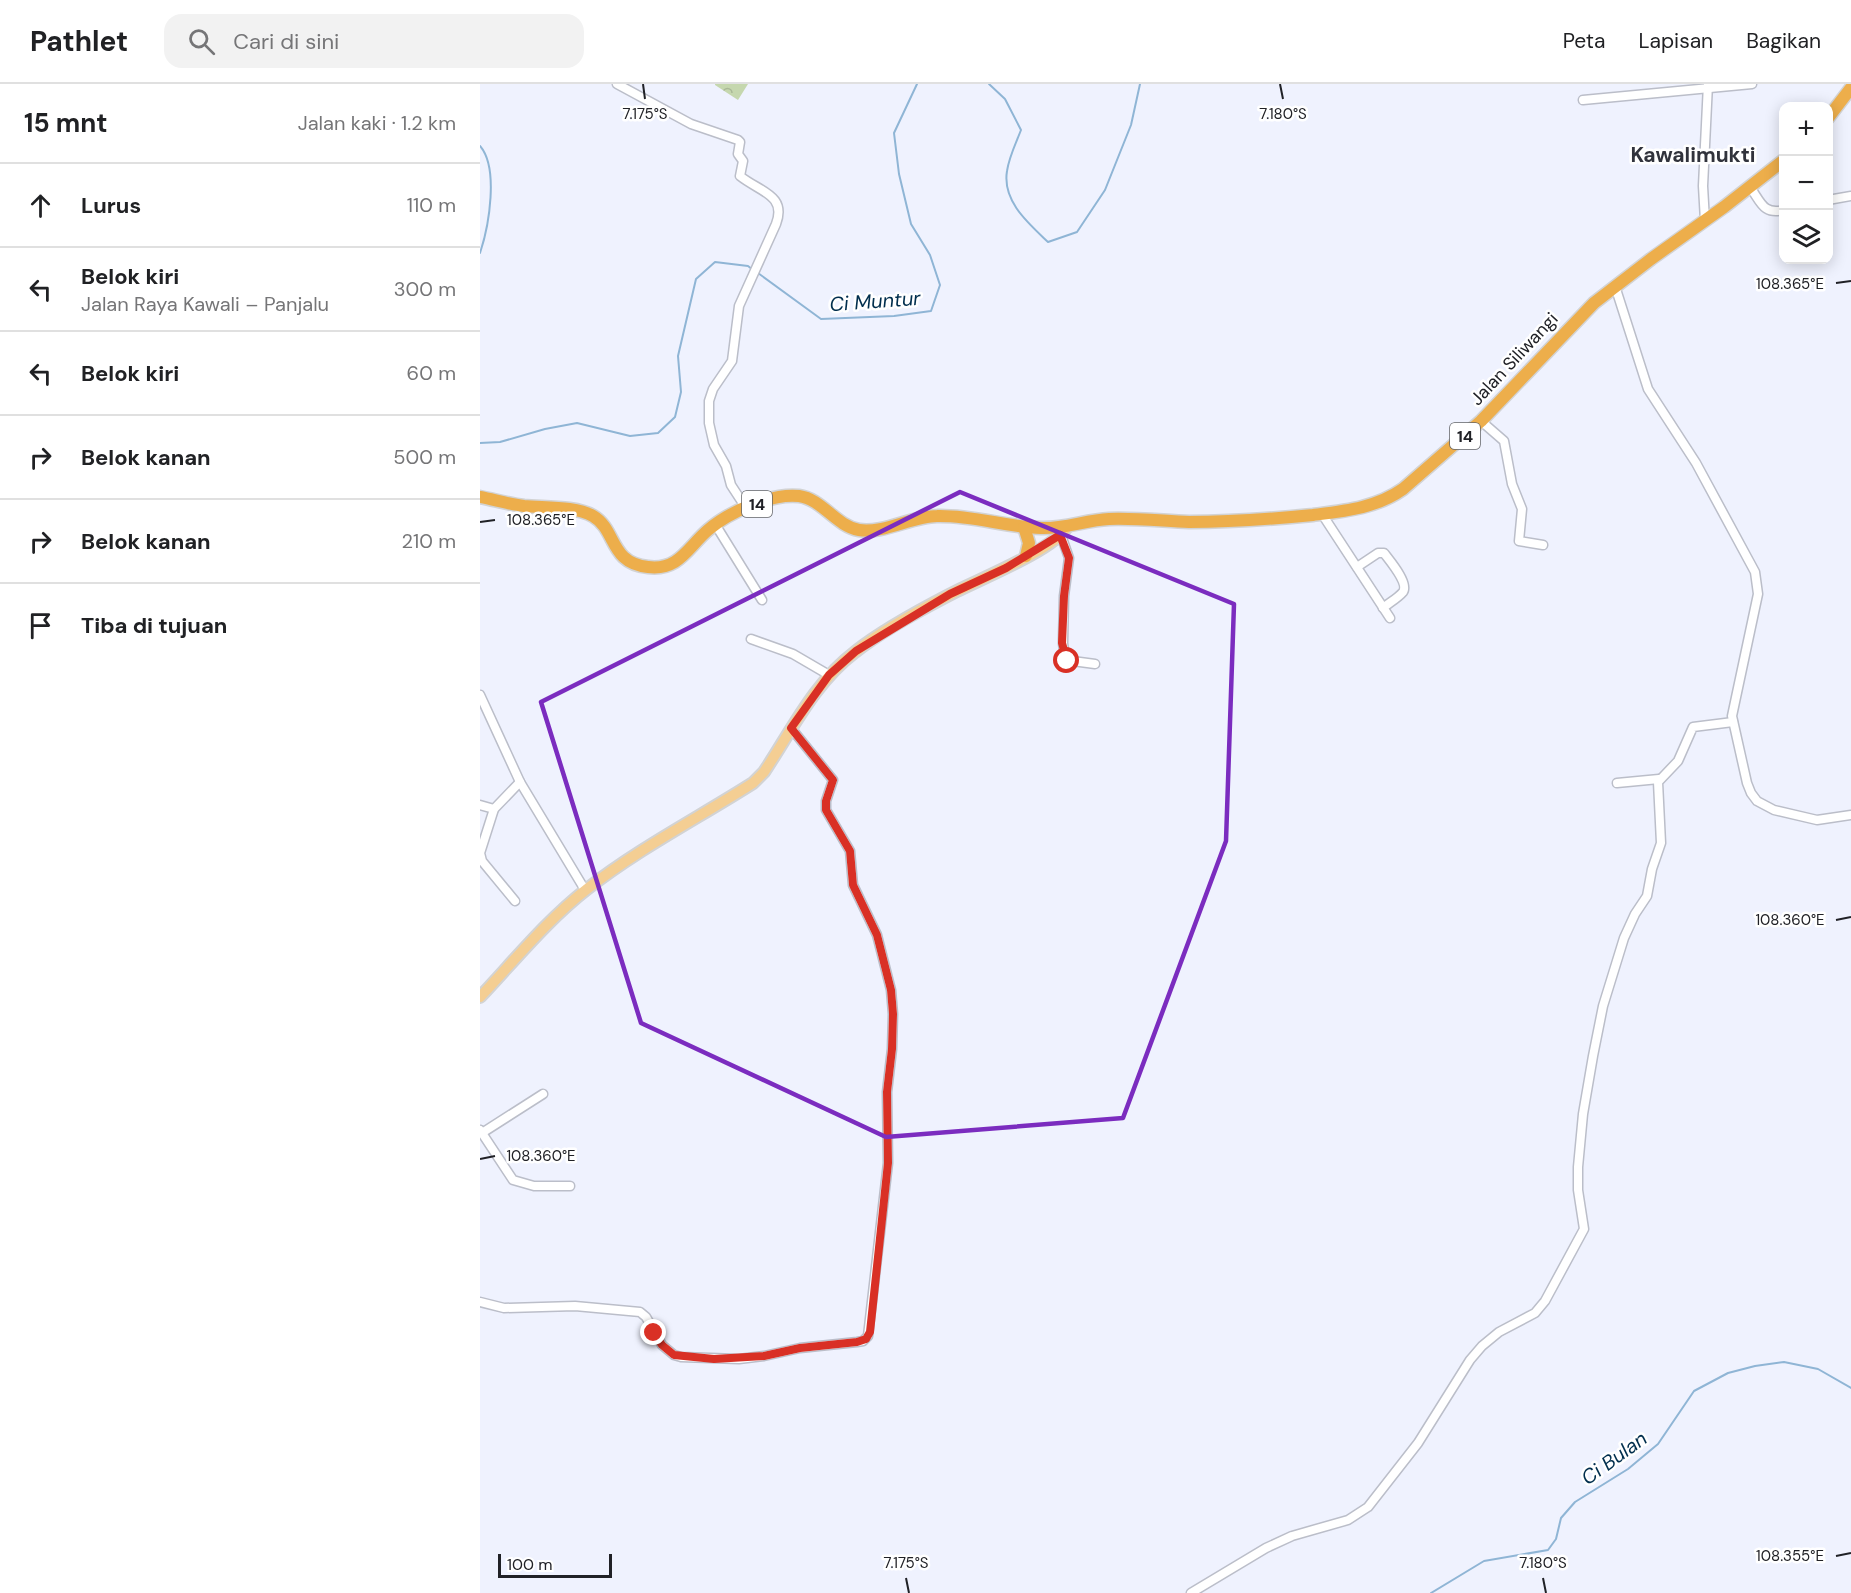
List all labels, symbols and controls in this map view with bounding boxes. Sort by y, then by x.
search box [164,14,584,68]
text: Pathlet [30,23,128,60]
icon: search [185,25,218,58]
text: Cari di sini [233,27,339,56]
text: Peta [1563,27,1605,55]
text: Lapisan [1638,27,1713,55]
text: Bagikan [1746,27,1821,55]
map controls [1779,102,1833,264]
button: + [1779,102,1833,156]
text: 7.175°S [623,104,668,124]
text: 7.180°S [1259,104,1307,124]
text: 15 mnt [24,106,108,140]
text: Jalan kaki · 1.2 km [298,110,456,136]
district label: Kawalimukti [1630,141,1756,169]
button: − [1779,156,1833,210]
icon: ahead [24,189,57,222]
text: Lurus [81,191,141,220]
text: 110 m [407,192,456,218]
button: layers [1779,210,1833,264]
text: Belok kiri [81,262,179,291]
icon: left [24,273,57,306]
text: 108.365°E [1756,274,1824,294]
text: 300 m [394,276,456,302]
water label: Ci Muntur [829,285,922,317]
text: Jalan Raya Kawali – Panjalu [81,291,329,317]
street label: Jalan Siliwangi [1465,307,1563,411]
icon: left [24,357,57,390]
text: Belok kiri [81,359,179,388]
text: 60 m [407,360,456,386]
road number: 14 [1450,423,1480,449]
icon: right [24,441,57,474]
text: Belok kanan [81,443,211,472]
text: 500 m [393,444,456,470]
road number: 14 [742,491,772,517]
text: 108.365°E [507,510,575,530]
icon: right [24,525,57,558]
text: Belok kanan [81,527,211,556]
text: 210 m [401,528,456,554]
icon: arrive [24,609,57,642]
text: Tiba di tujuan [81,611,227,640]
route start [1053,647,1079,673]
text: 108.360°E [1755,910,1825,930]
text: 108.360°E [506,1146,576,1166]
route end [640,1319,666,1345]
water label: Ci Bulan [1576,1425,1652,1491]
text: 108.355°E [1756,1546,1824,1566]
scale bar [498,1551,612,1578]
text: 7.175°S [884,1553,929,1573]
text: 7.180°S [1519,1553,1567,1573]
text: 100 m [507,1554,552,1575]

